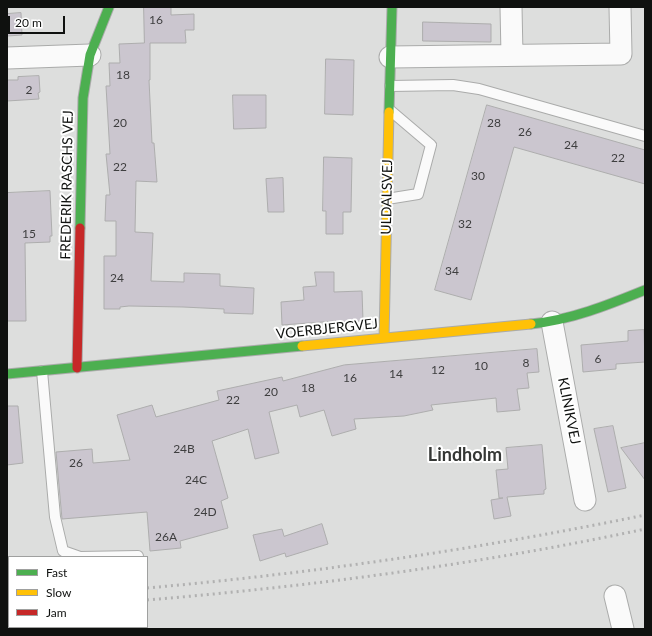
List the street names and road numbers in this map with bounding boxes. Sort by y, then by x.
street label: FREDERIK RASCHS VEJ [57,110,77,260]
street label: ULDALSVEJ [378,159,396,235]
street label: VOERBJERGVEJ [275,315,379,343]
street label: KLINIKVEJ [554,376,584,446]

